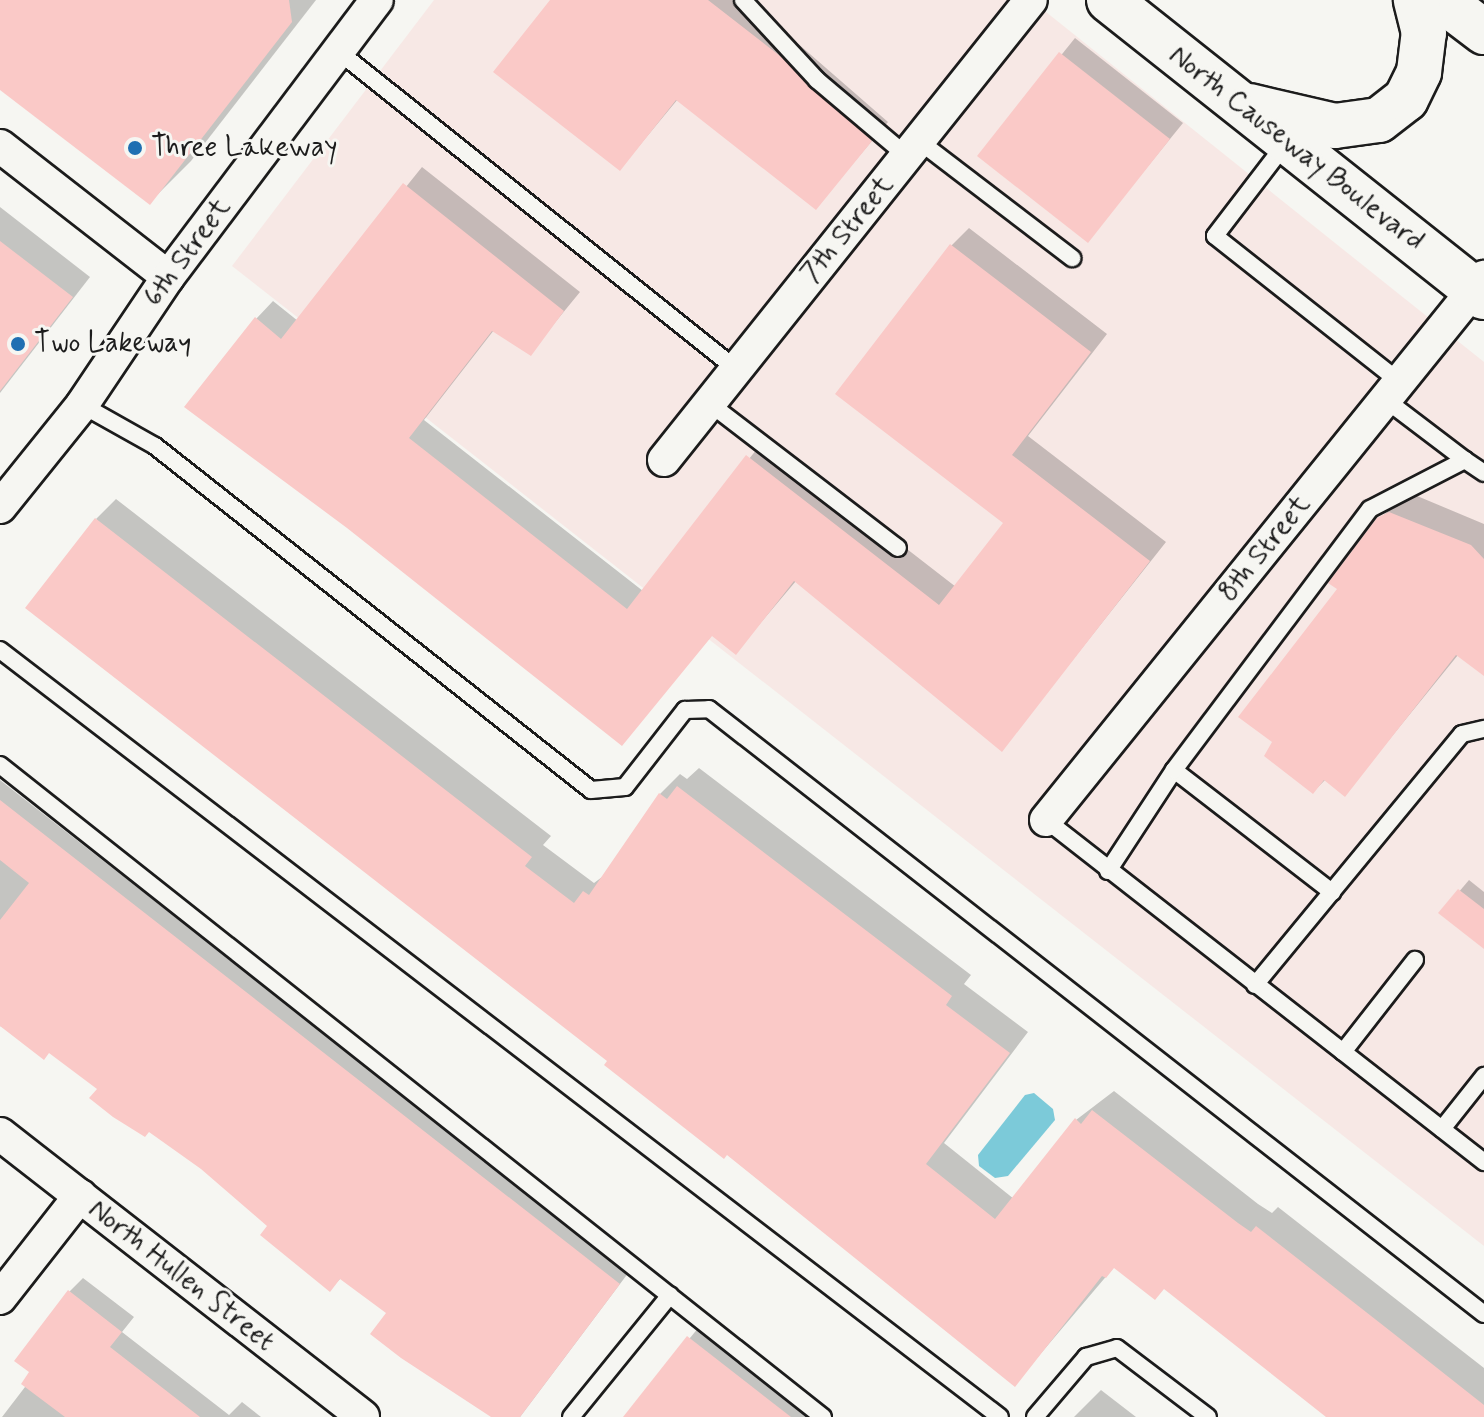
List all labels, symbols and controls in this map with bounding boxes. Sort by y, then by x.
street label: North Causeway Boulevard [1163,40,1429,258]
place label: Three Lakeway [151,131,337,165]
marker: Three Lakeway [126,139,144,157]
street label: 7th Street [795,170,901,290]
street label: 6th Street [137,192,239,314]
place label: Two Lakeway [34,327,200,361]
marker: Two Lakeway [9,335,27,353]
street label: 8th Street [1212,489,1318,609]
street label: North Hullen Street [80,1192,282,1360]

